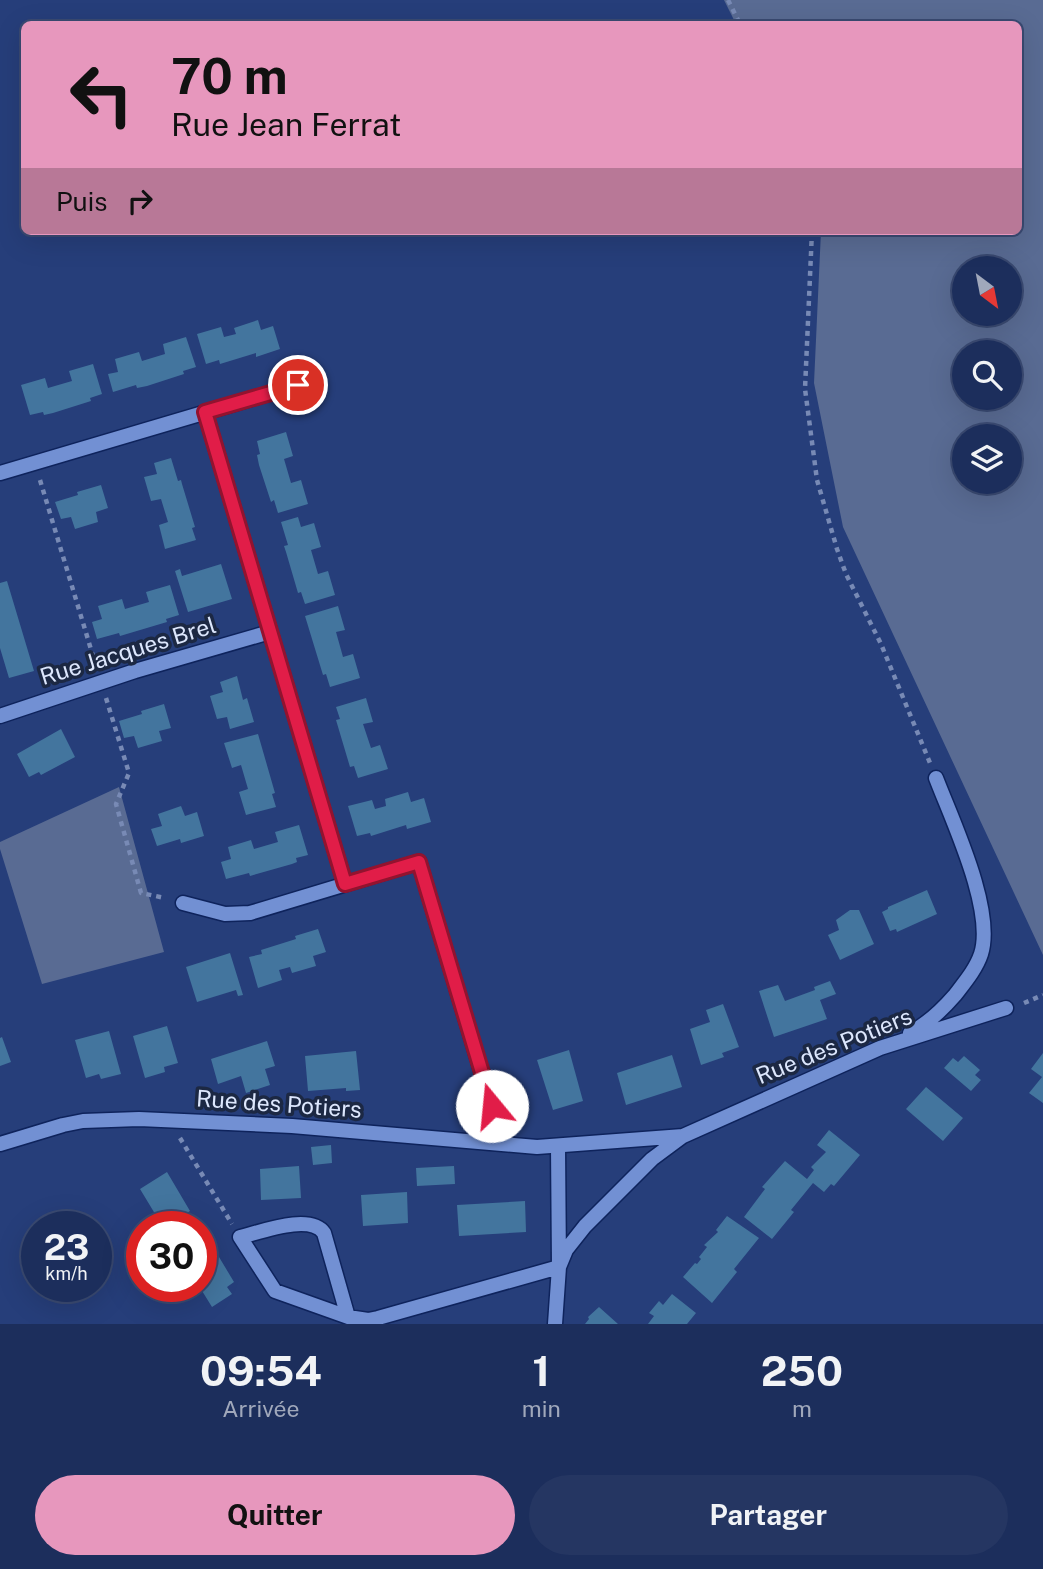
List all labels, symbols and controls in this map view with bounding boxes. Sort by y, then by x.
text: 70 m [171,47,288,105]
icon: left [56,49,147,140]
text: Rue Jean Ferrat [171,106,402,143]
icon: right [121,182,159,220]
text: Puis [56,186,107,217]
north arrow [952,256,1022,326]
map controls [952,256,1022,494]
button: search [952,340,1022,410]
pin [268,355,328,415]
icon: arrive [279,366,317,404]
button: layers [952,424,1022,494]
street label: Rue Jacques Brel [37,611,219,690]
street label: Rue des Potiers [752,1002,916,1089]
position arrow [455,1069,529,1143]
street label: Rue des Potiers [195,1084,363,1123]
speed limit sign: 30 [126,1211,217,1302]
text: 23 [44,1227,89,1268]
text: km/h [45,1263,88,1284]
text: 09:54 [200,1346,322,1395]
text: 1 [532,1346,550,1395]
text: 250 [761,1346,843,1395]
text: Arrivée [222,1395,300,1422]
text: min [522,1395,561,1422]
text: m [792,1395,812,1422]
button: Quitter [35,1475,515,1555]
button: Partager [529,1475,1008,1555]

